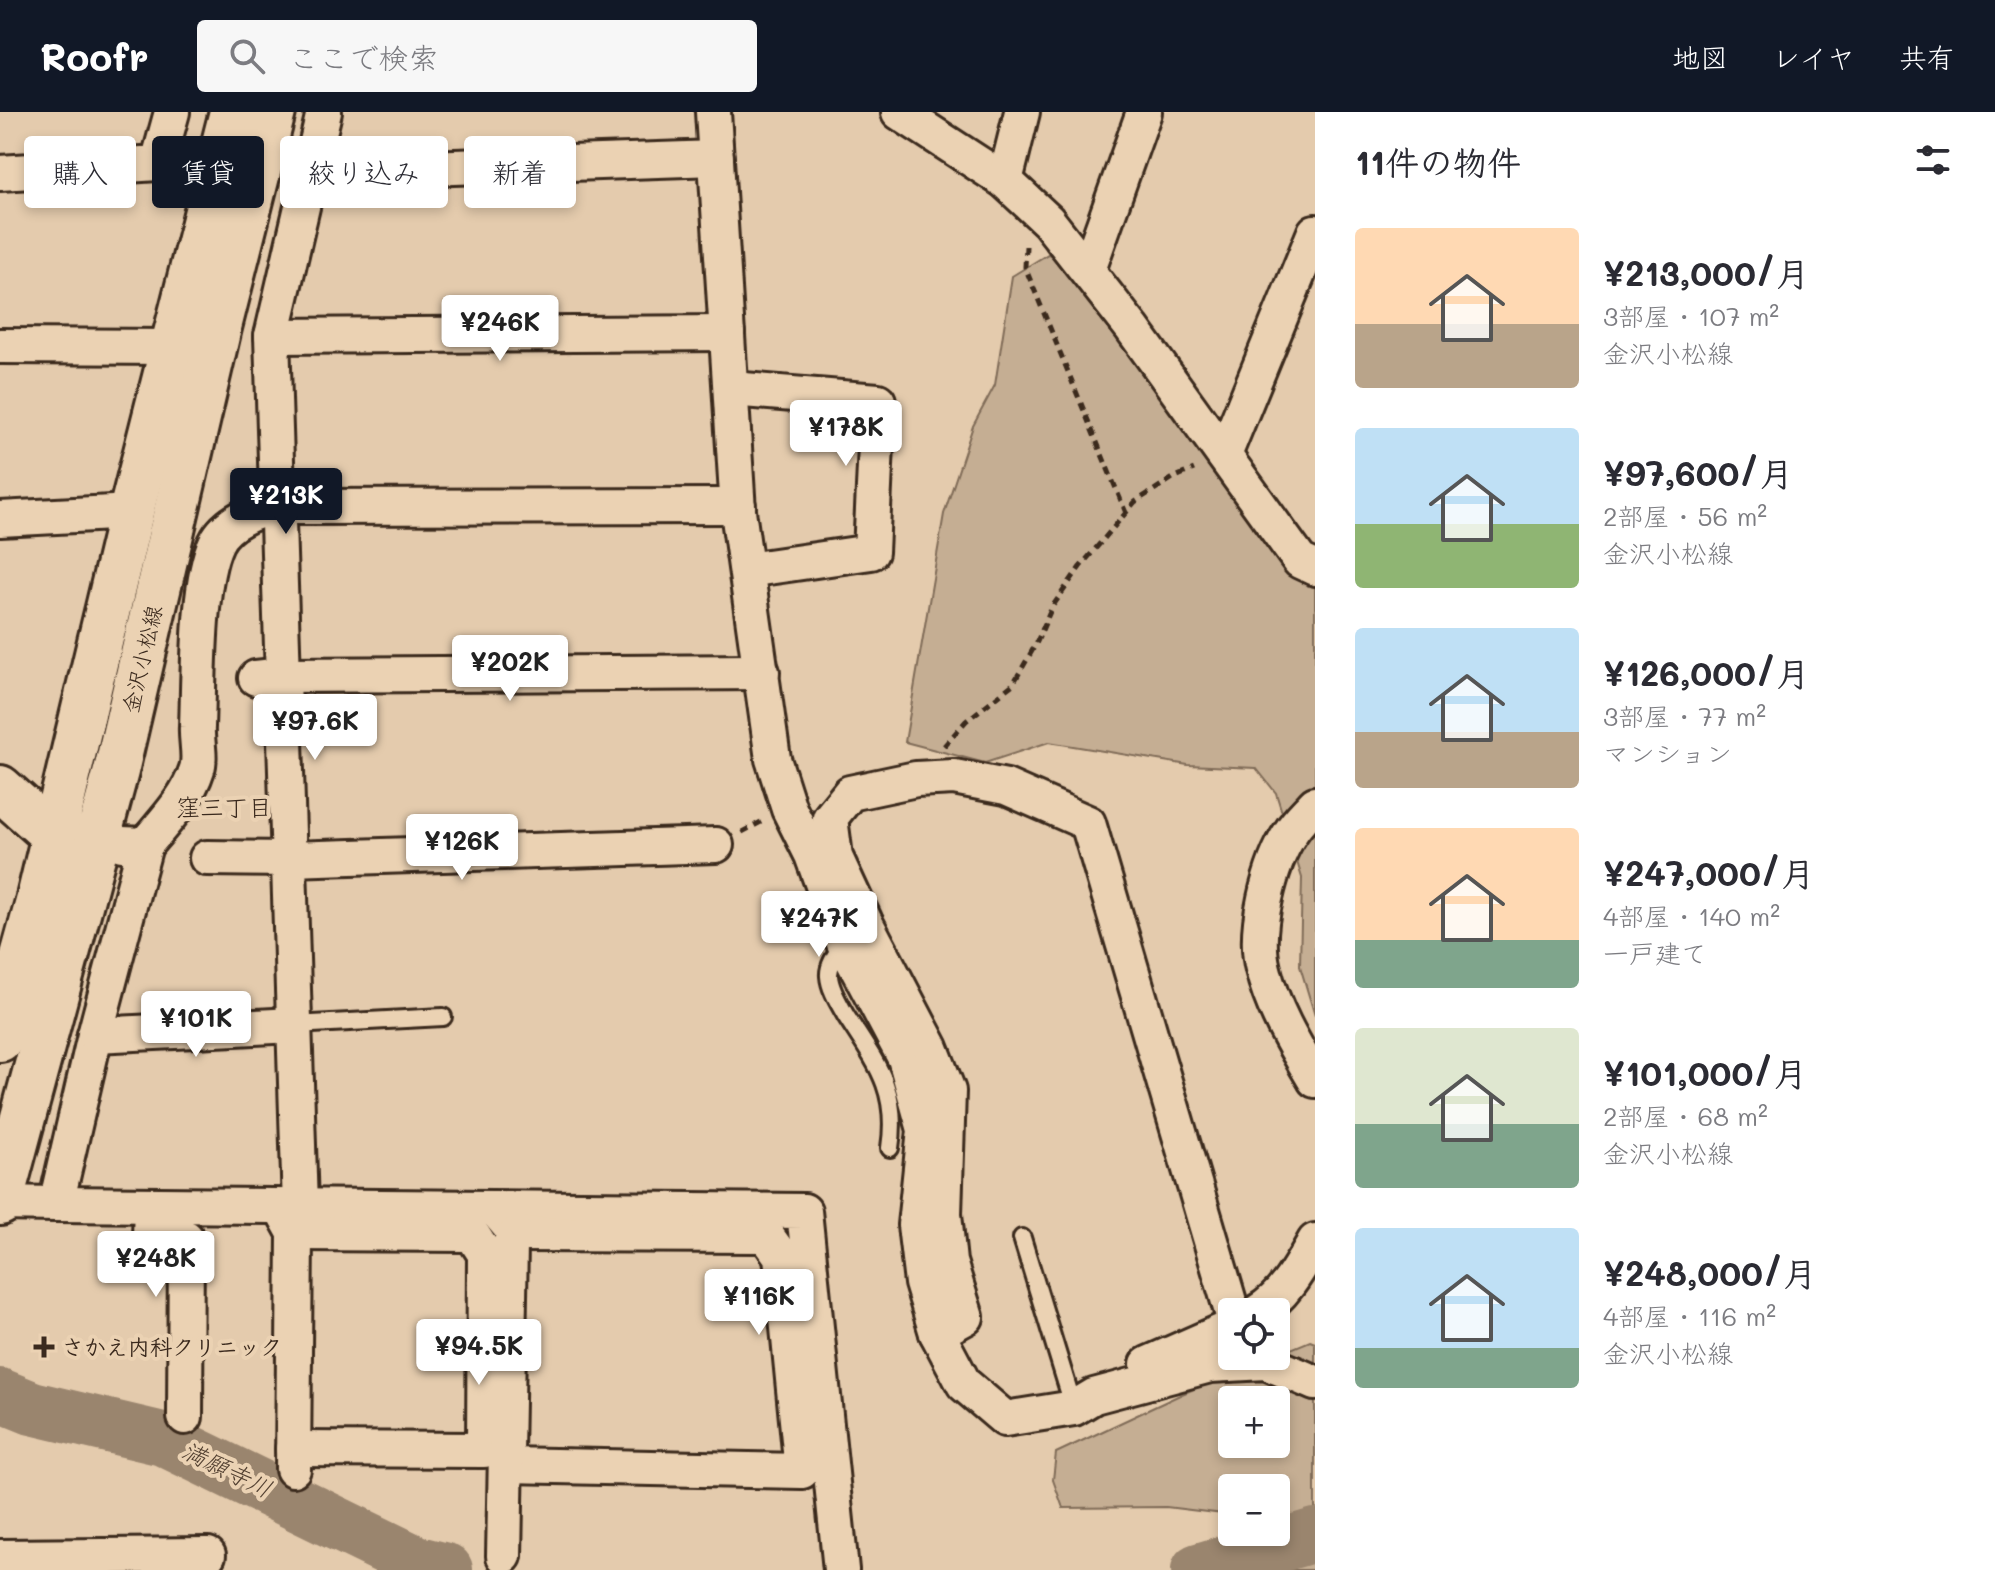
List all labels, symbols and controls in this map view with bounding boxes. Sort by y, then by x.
search box [197,20,757,92]
text: Roofr [40,31,149,81]
icon: search [225,34,269,78]
text: ここで検索 [289,37,439,77]
text: 地図 [1672,39,1728,75]
text: レイヤ [1772,39,1855,75]
text: 共有 [1899,39,1955,75]
chip: 購入 [24,136,136,208]
chip: 賃貸 [152,136,264,208]
chip: 絞り込み [280,136,448,208]
chip: 新着 [464,136,576,208]
icon: filters [1911,138,1955,182]
text: 11件の物件 [1355,139,1521,184]
text: ¥213,000/月 [1603,250,1810,295]
icon: home [1419,260,1515,356]
pin: ¥246K [444,295,556,363]
text: 3部屋 · 107 m² [1603,299,1779,333]
text: ¥246K [460,304,540,338]
text: 金沢小松線 [1603,336,1733,370]
pin: ¥178K [790,400,902,468]
text: ¥178K [808,409,884,443]
text: ¥97,600/月 [1603,450,1793,495]
icon: home [1419,460,1515,556]
pin: ¥213K [230,468,342,536]
text: ¥213K [248,477,324,511]
text: 2部屋 · 56 m² [1603,499,1767,533]
text: 金沢小松線 [1603,536,1733,570]
street label: 金沢小松線 [115,602,168,716]
pin: ¥202K [454,635,566,703]
text: ¥202K [470,644,550,678]
text: ¥126,000/月 [1603,650,1810,695]
icon: home [1419,660,1515,756]
pin: ¥97.6K [250,694,380,762]
text: 3部屋 · 77 m² [1603,699,1766,733]
text: ¥97.6K [271,703,359,737]
text: マンション [1603,736,1732,770]
district label: 窪三丁目 [176,791,272,822]
pin: ¥126K [406,814,518,882]
text: ¥126K [424,823,500,857]
text: ¥247,000/月 [1603,850,1815,895]
icon: home [1419,860,1515,956]
pin: ¥247K [763,891,875,959]
text: 4部屋 · 140 m² [1603,899,1780,933]
text: ¥247K [779,900,859,934]
text: 一戸建て [1603,936,1707,970]
pin: ¥101K [140,991,252,1059]
text: ¥101K [159,1000,233,1034]
text: ¥101,000/月 [1603,1050,1807,1095]
icon: home [1419,1060,1515,1156]
text: 2部屋 · 68 m² [1603,1099,1768,1133]
text: 金沢小松線 [1603,1136,1733,1170]
pin: ¥248K [100,1231,212,1299]
text: ¥248K [115,1240,197,1274]
text: ¥248,000/月 [1603,1250,1817,1295]
icon: home [1419,1260,1515,1356]
pin: ¥116K [703,1269,815,1337]
text: ¥116K [723,1278,795,1312]
map controls [1218,1298,1290,1546]
button: locate [1218,1298,1290,1370]
text: 4部屋 · 116 m² [1603,1299,1776,1333]
pin: ¥94.5K [414,1319,544,1387]
text: ¥94.5K [434,1328,524,1362]
place label: さかえ内科クリニック [62,1332,282,1361]
marker: さかえ内科クリニック [33,1336,55,1358]
text: 金沢小松線 [1603,1336,1733,1370]
button: + [1218,1386,1290,1458]
water label: 満願寺川 [178,1434,278,1504]
button: − [1218,1474,1290,1546]

